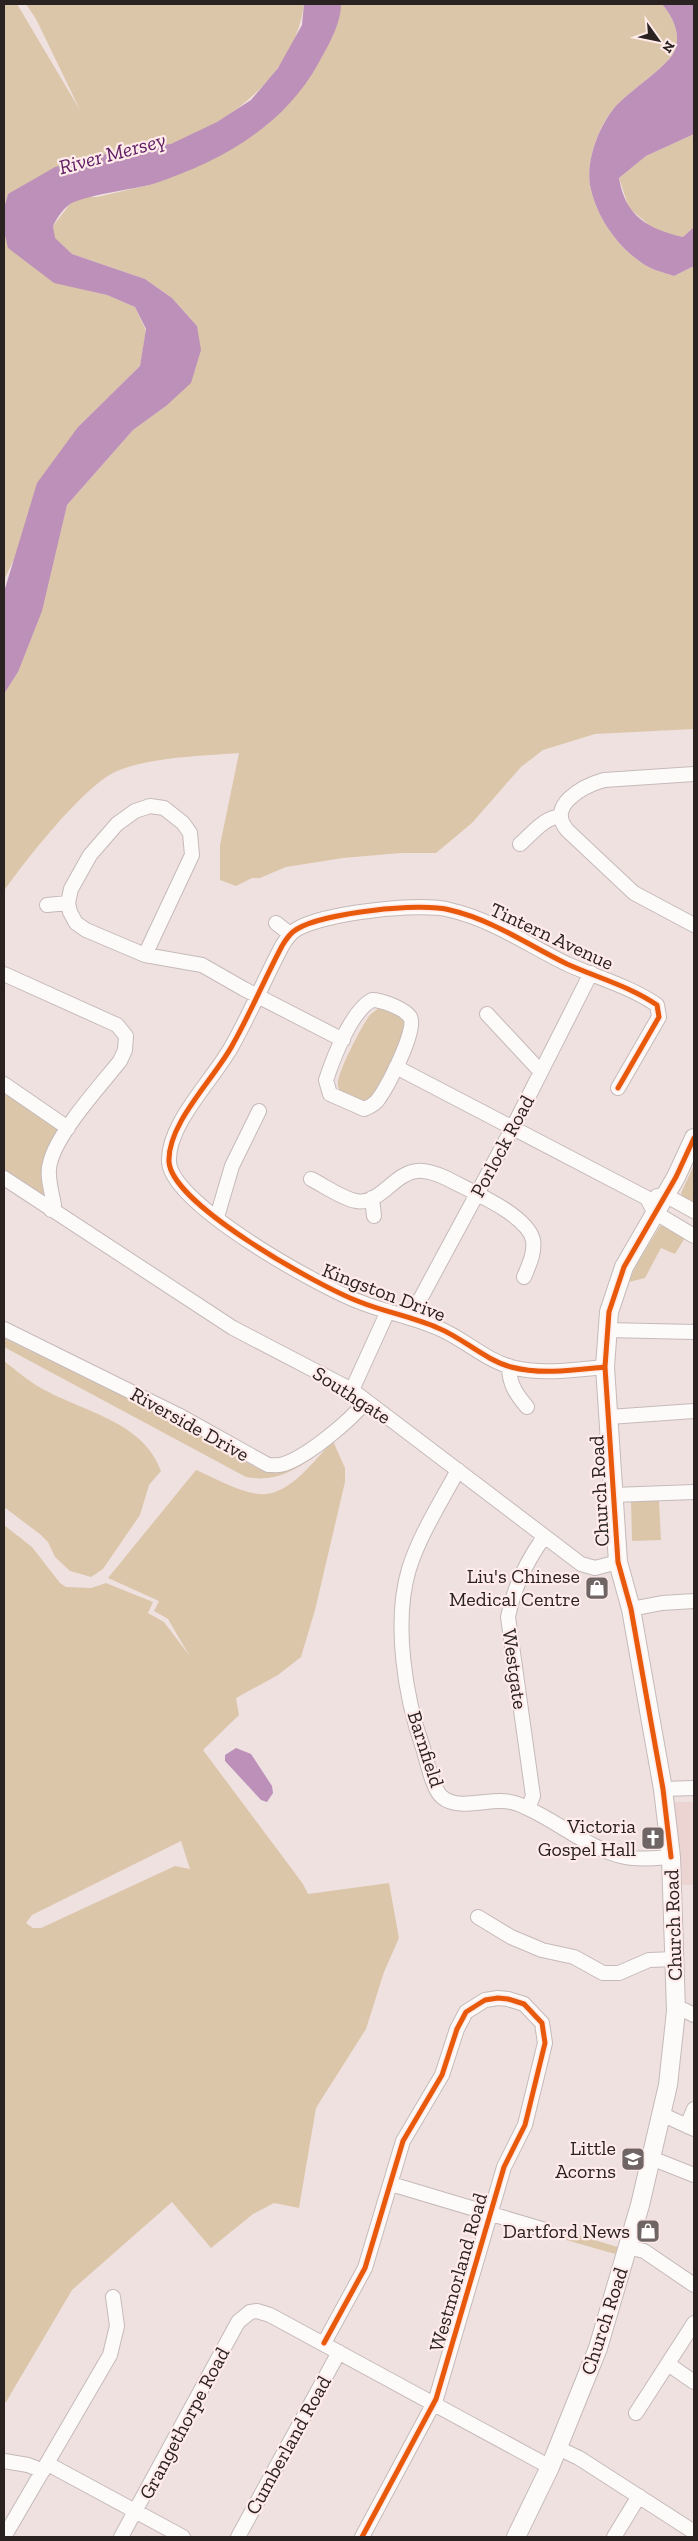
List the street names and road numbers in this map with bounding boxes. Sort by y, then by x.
street label: Tintern Avenue [486,897,618,975]
street label: Porlock Road [465,1091,539,1201]
street label: Kingston Drive [319,1257,449,1327]
street label: Southgate [308,1361,396,1429]
street label: Riverside Drive [127,1382,253,1466]
street label: Church Road [584,1435,614,1547]
street label: Westgate [497,1627,533,1711]
street label: Barnfield [402,1708,450,1790]
street label: Church Road [659,1869,687,1981]
street label: Westmorland Road [424,2190,492,2354]
street label: Church Road [575,2264,633,2378]
street label: Grangethorpe Road [134,2343,234,2503]
street label: Cumberland Road [240,2372,336,2518]

